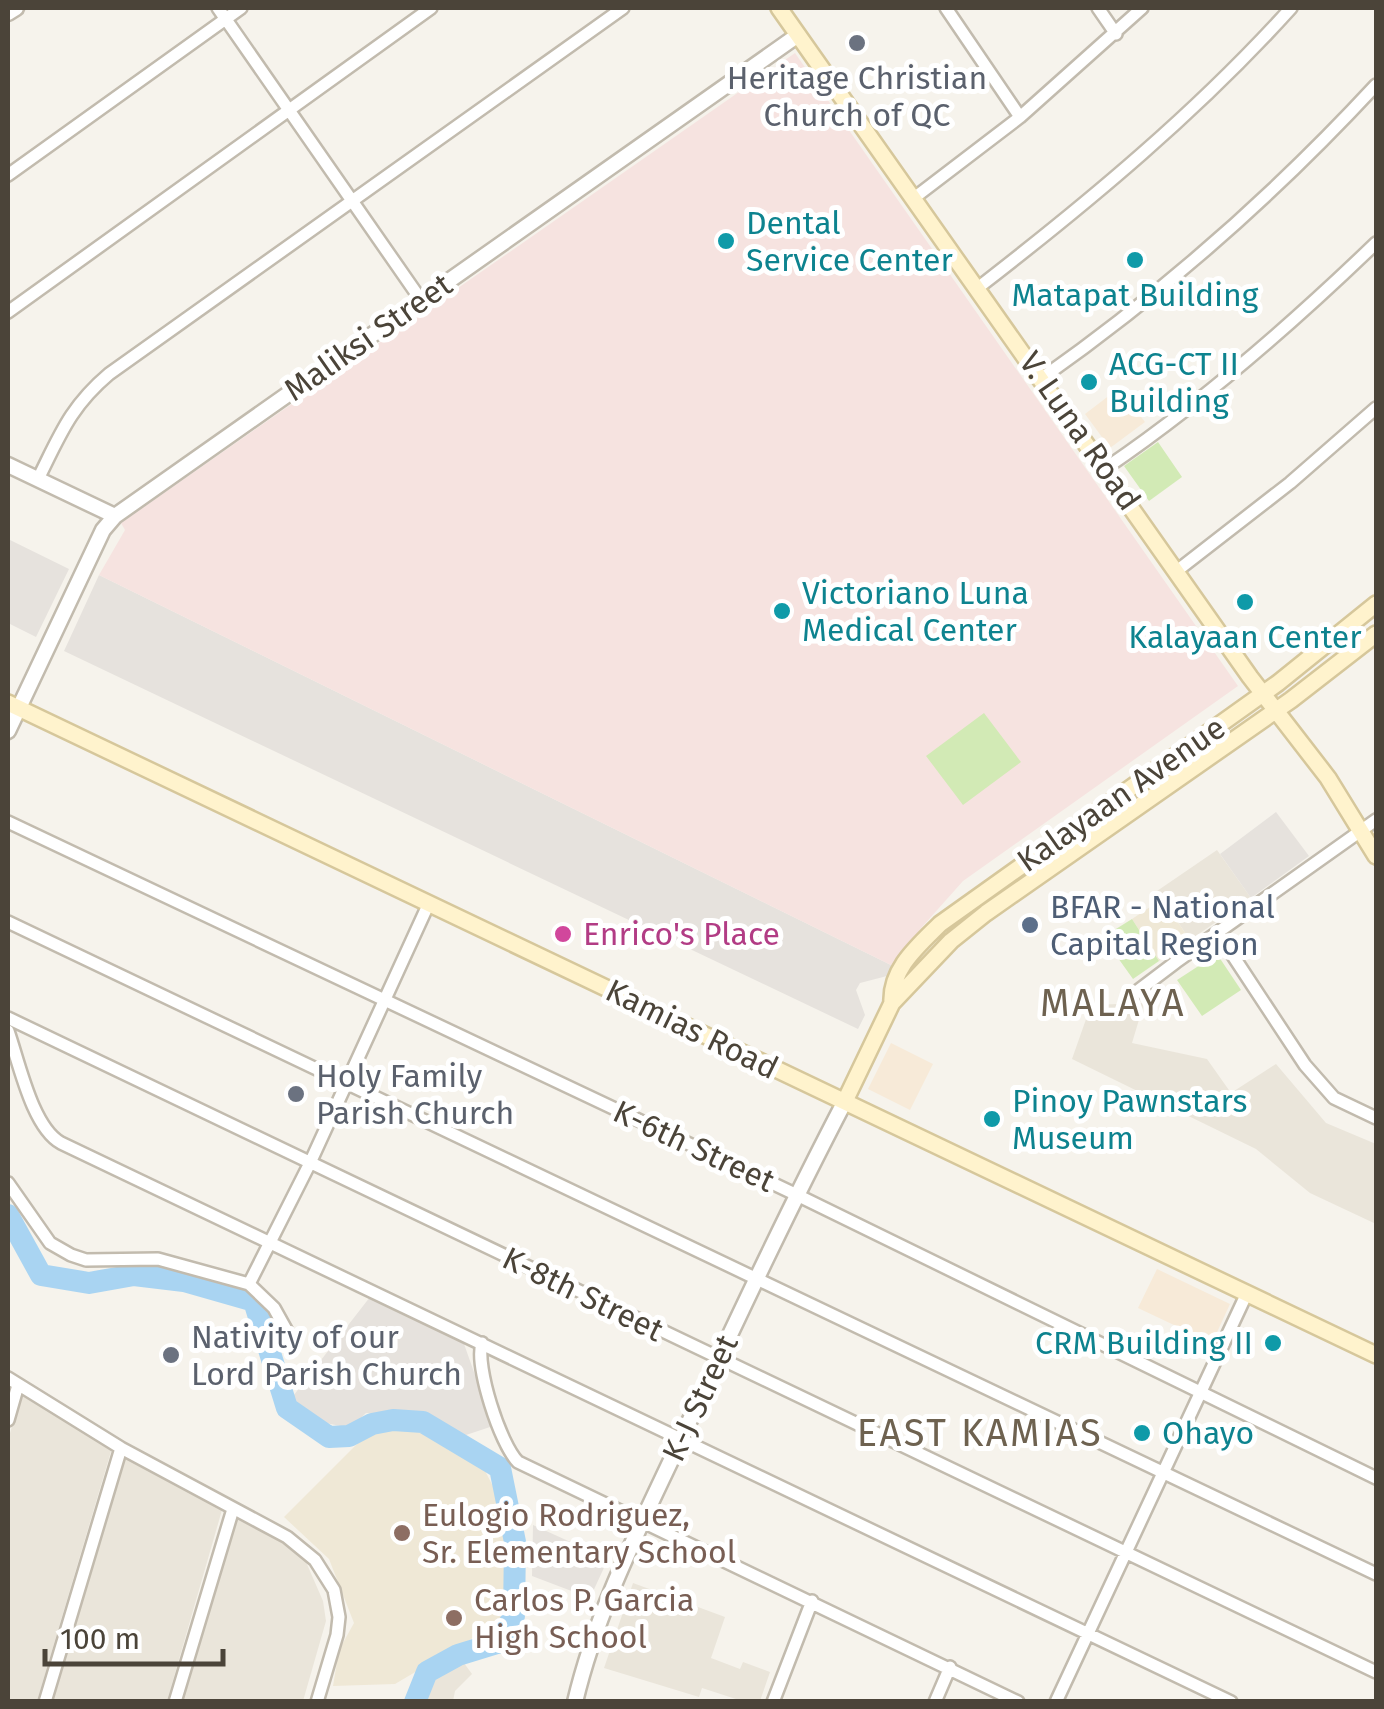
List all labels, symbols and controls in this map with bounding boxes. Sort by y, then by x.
marker: Heritage Christian Church of QC [846,32,868,54]
place label: Heritage Christian Church of QC [727,59,987,134]
place label: Dental Service Center [746,204,954,279]
marker: Dental Service Center [715,230,737,252]
marker: Matapat Building [1124,249,1146,271]
street label: Maliksi Street [277,265,459,409]
place label: Matapat Building [1011,276,1259,314]
street label: V. Luna Road [1011,344,1149,518]
place label: ACG-CT II Building [1109,345,1239,420]
marker: ACG-CT II Building [1078,371,1100,393]
place label: Victoriano Luna Medical Center [802,574,1029,649]
marker: Kalayaan Center [1234,591,1256,613]
marker: Victoriano Luna Medical Center [771,600,793,622]
place label: Kalayaan Center [1128,618,1362,656]
street label: Kalayaan Avenue [1010,708,1232,880]
place label: BFAR - National Capital Region [1050,888,1275,963]
marker: BFAR - National Capital Region [1019,914,1041,936]
place label: Enrico's Place [583,915,780,953]
marker: Enrico's Place [552,923,574,945]
street label: Kamias Road [600,971,784,1087]
district label: MALAYA [1040,980,1186,1026]
place label: Holy Family Parish Church [316,1057,514,1132]
place label: Pinoy Pawnstars Museum [1012,1082,1247,1157]
marker: Holy Family Parish Church [285,1083,307,1105]
street label: K-6th Street [607,1092,781,1200]
marker: Pinoy Pawnstars Museum [981,1108,1003,1130]
street label: K-8th Street [497,1239,670,1349]
place label: Nativity of our Lord Parish Church [191,1318,462,1393]
place label: CRM Building II [1035,1324,1253,1362]
street label: K-J Street [654,1328,746,1467]
marker: CRM Building II [1262,1332,1284,1354]
marker: Nativity of our Lord Parish Church [160,1344,182,1366]
district label: EAST KAMIAS [857,1410,1103,1456]
place label: Ohayo [1162,1414,1254,1452]
marker: Ohayo [1131,1422,1153,1444]
place label: Eulogio Rodriguez, Sr. Elementary School [422,1496,736,1571]
marker: Eulogio Rodriguez, Sr. Elementary School [391,1522,413,1544]
place label: Carlos P. Garcia High School [474,1581,694,1656]
scale bar [45,1604,222,1666]
marker: Carlos P. Garcia High School [443,1607,465,1629]
text: 100 m [60,1621,140,1657]

